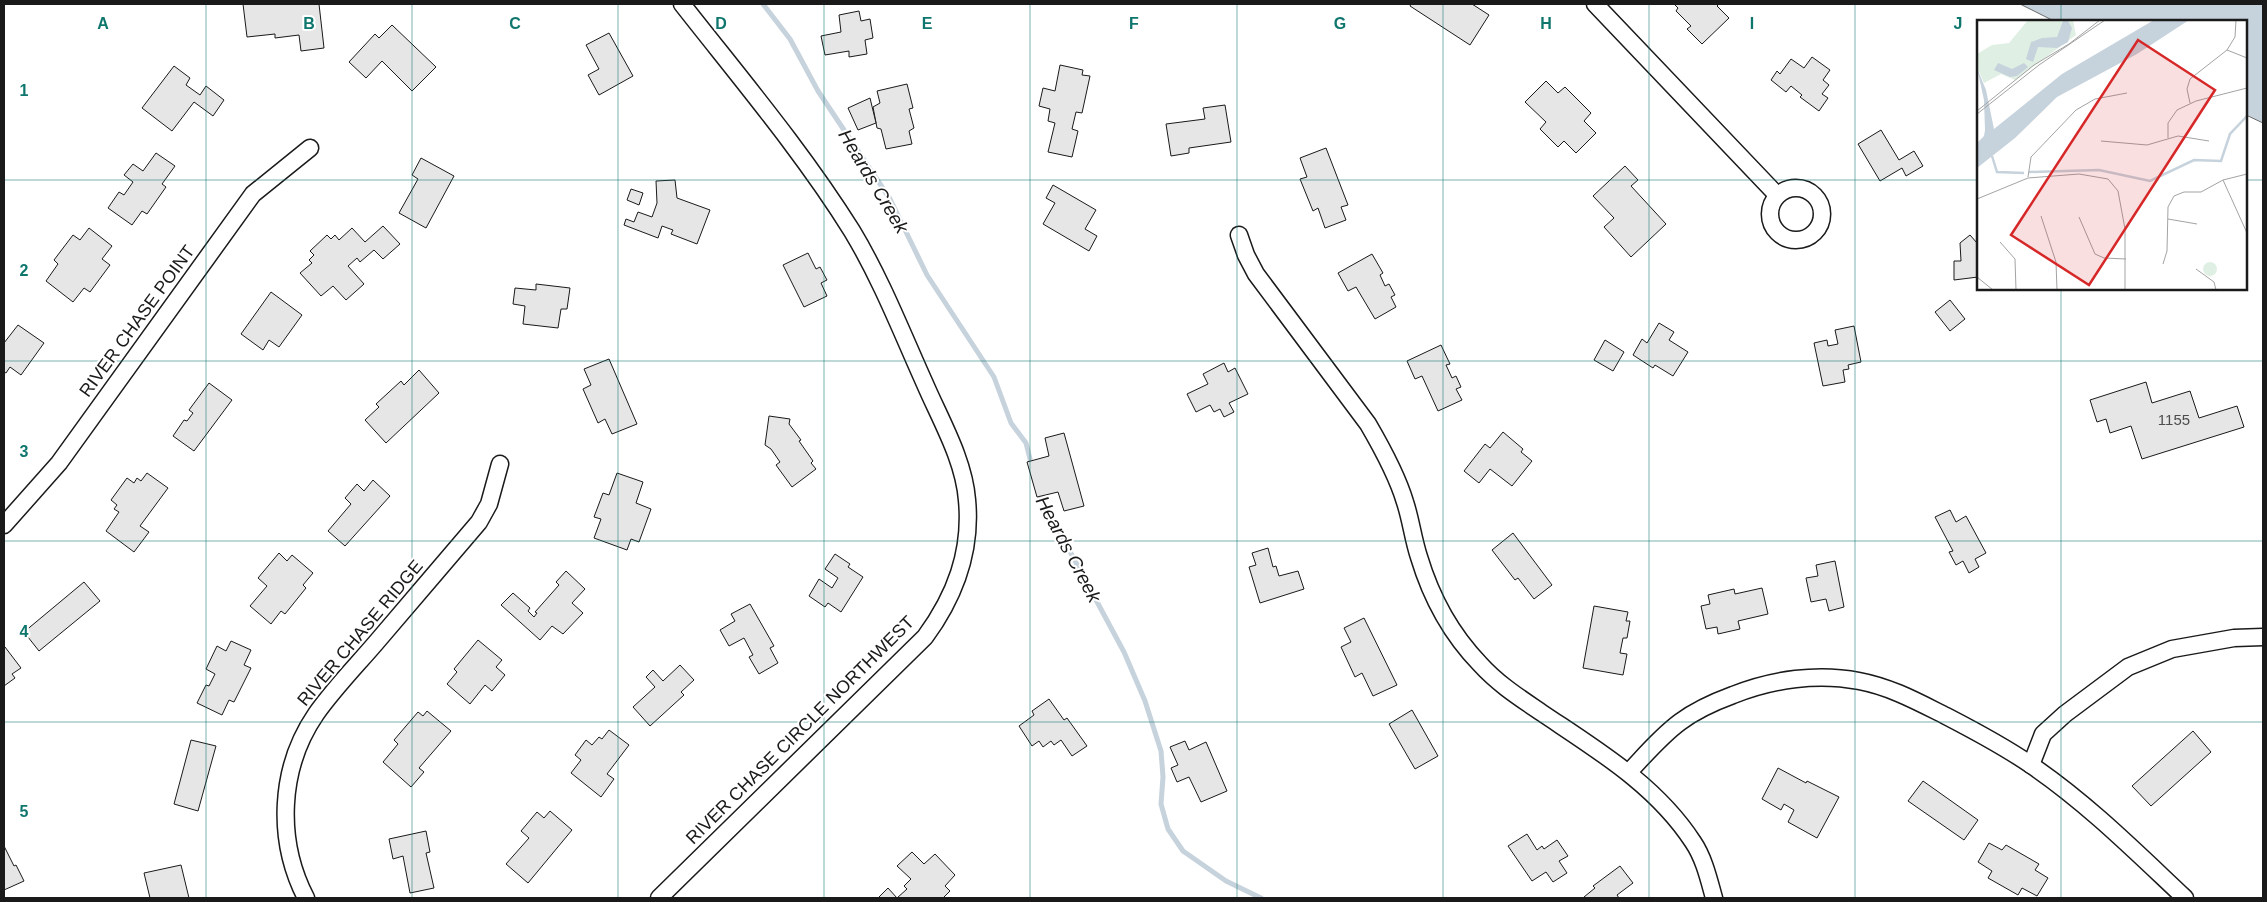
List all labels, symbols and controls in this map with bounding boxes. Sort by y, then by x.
text: A [97,15,109,32]
text: B [303,15,315,32]
text: C [509,15,521,32]
text: D [715,15,727,32]
text: E [922,15,933,32]
text: F [1129,15,1139,32]
text: G [1334,15,1346,32]
text: H [1540,15,1552,32]
text: I [1750,15,1754,32]
text: J [1954,15,1962,32]
inset map [1977,20,2247,290]
text: 1 [20,82,29,99]
water label: Heards Creek [834,126,914,238]
street label: RIVER CHASE POINT [75,241,199,401]
text: 2 [20,262,29,279]
house number: 1155 [2158,411,2190,428]
text: 3 [20,443,29,460]
water label: Heards Creek [1032,493,1106,607]
street label: RIVER CHASE RIDGE [293,556,427,710]
street label: RIVER CHASE CIRCLE NORTHWEST [682,612,918,848]
text: 4 [20,623,29,640]
text: 5 [20,803,29,820]

